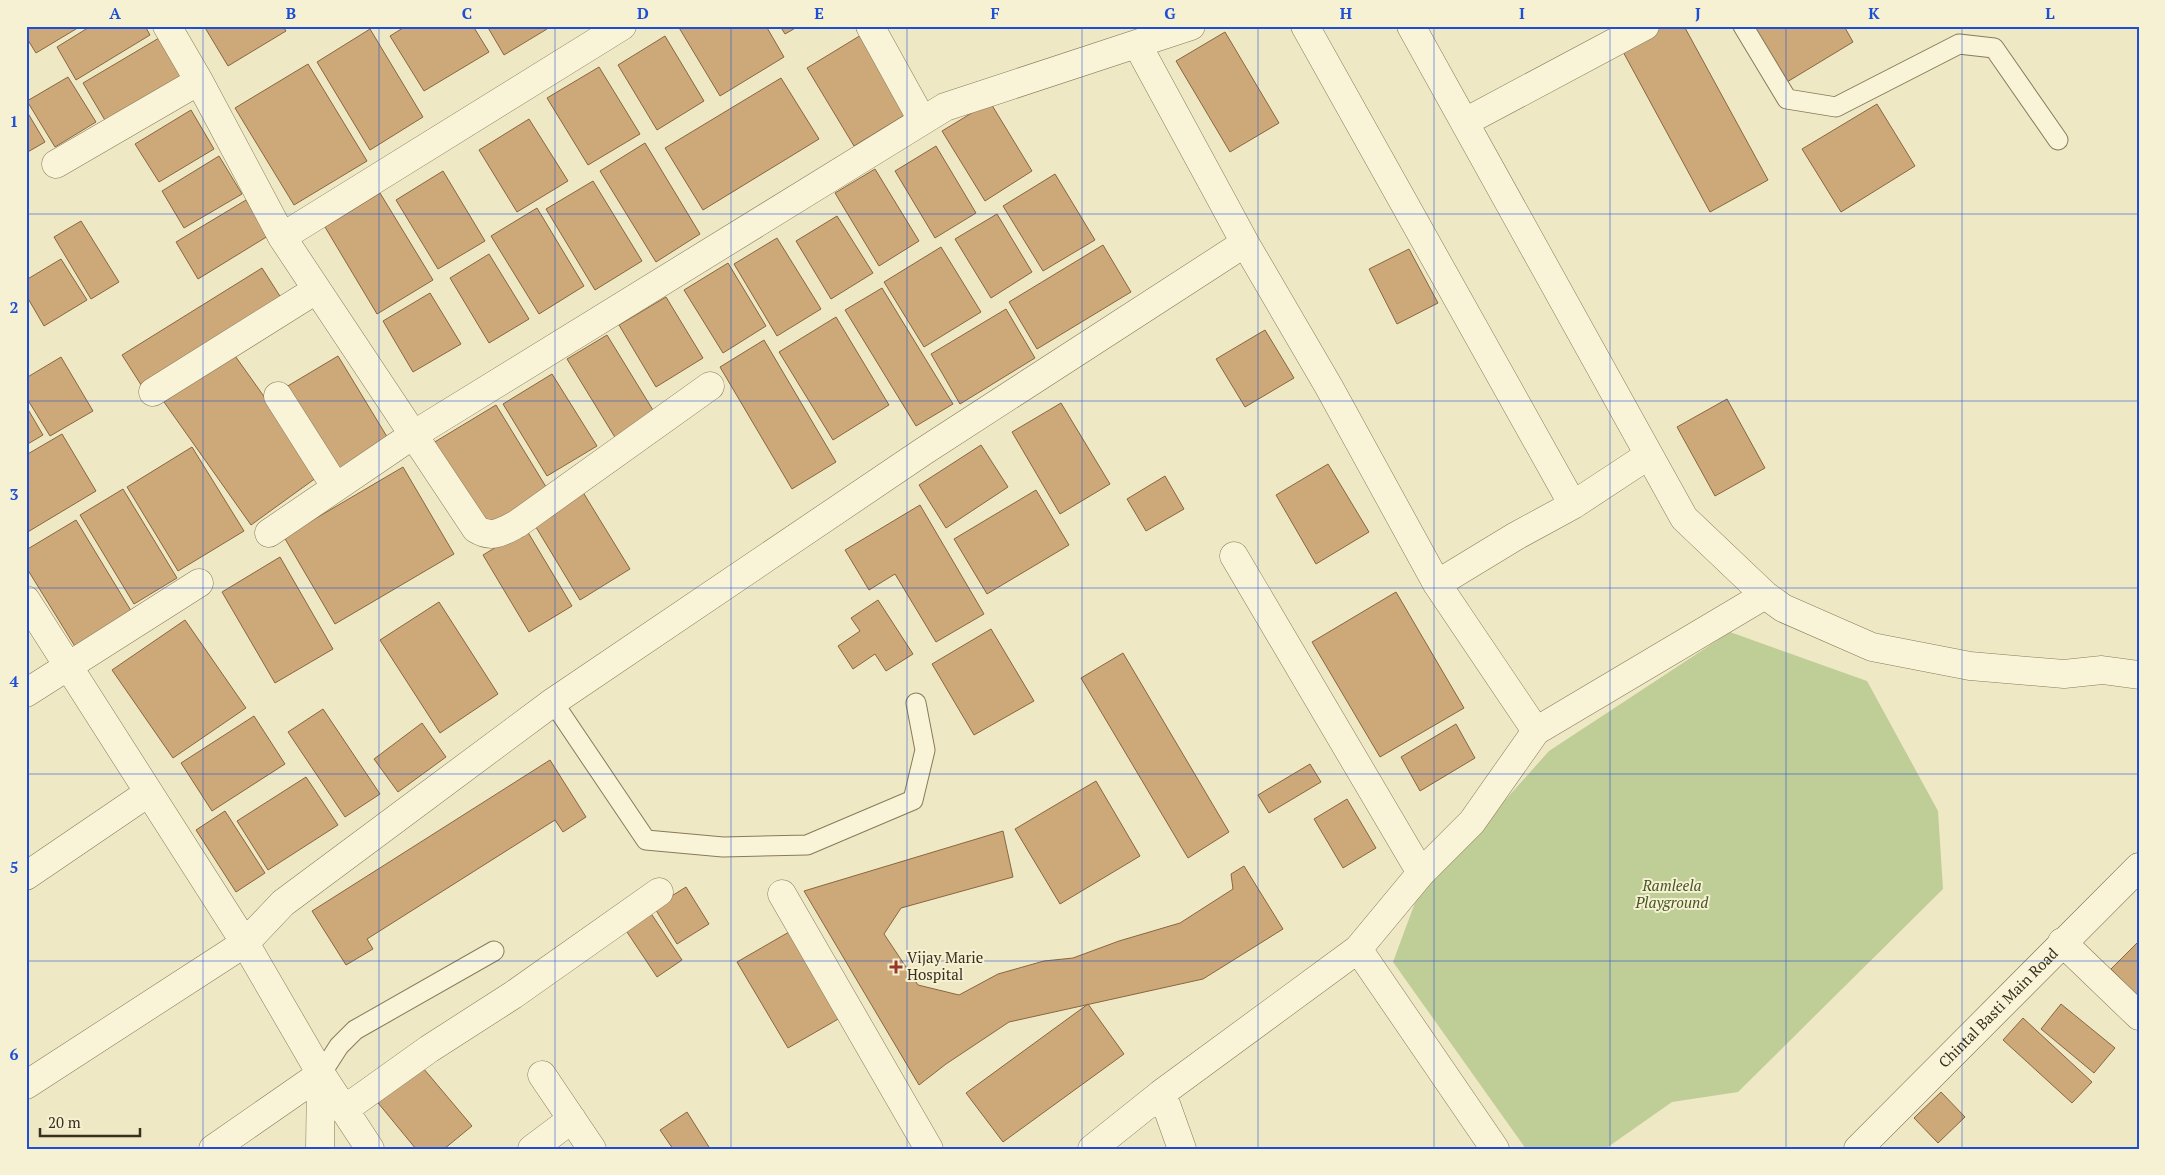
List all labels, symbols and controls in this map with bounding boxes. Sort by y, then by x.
text: A [109,2,121,24]
text: B [286,2,296,24]
text: C [462,2,472,24]
text: D [637,2,649,24]
text: E [814,2,824,24]
text: F [990,2,1000,24]
text: G [1164,2,1176,24]
text: H [1340,2,1352,24]
text: I [1519,2,1525,24]
text: J [1695,2,1701,24]
text: K [1868,2,1880,24]
text: L [2045,2,2055,24]
text: 1 [9,110,19,132]
text: 2 [9,296,19,318]
text: 3 [9,483,19,505]
text: 4 [9,670,19,692]
text: 5 [9,856,19,878]
park label: Ramleela Playground [1635,875,1709,912]
street label: Chintal Basti Main Road [1934,943,2062,1072]
place label: Vijay Marie Hospital [907,947,983,984]
marker: Vijay Marie Hospital [889,960,903,974]
text: 6 [9,1043,19,1065]
scale bar [40,1105,140,1137]
text: 20 m [48,1112,81,1132]

